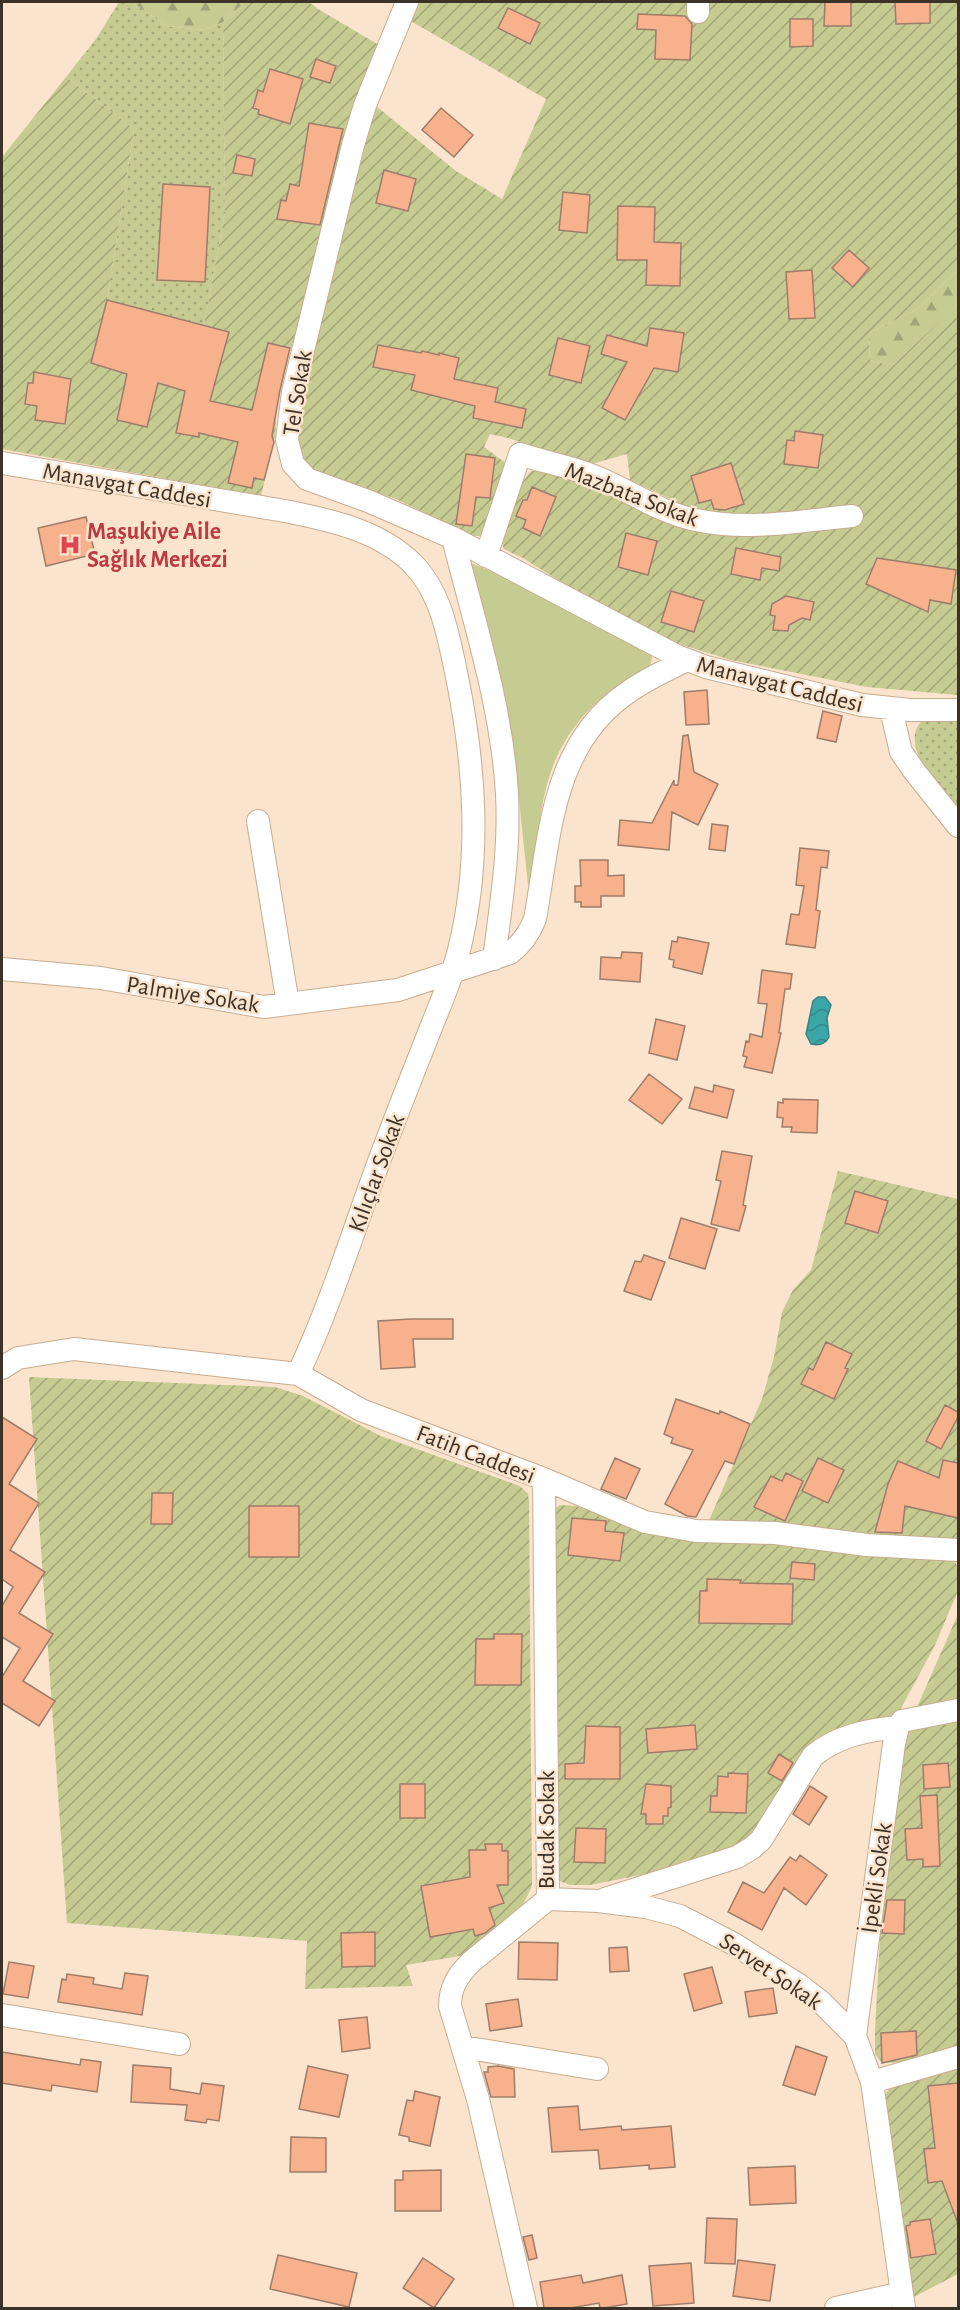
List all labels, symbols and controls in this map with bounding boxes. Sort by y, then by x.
street label: Tel Sokak [279,349,317,438]
street label: Mazbata Sokak [562,458,702,531]
street label: Manavgat Caddesi [41,459,213,513]
place label: Maşukiye Aile Sağlık Merkezi [87,520,228,572]
hospital icon: Maşukiye Aile Sağlık Merkezi [58,533,82,557]
street label: Manavgat Caddesi [694,653,865,717]
street label: Palmiye Sokak [125,973,261,1017]
street label: Kılıçlar Sokak [345,1111,409,1235]
street label: Fatih Caddesi [413,1421,538,1489]
street label: Budak Sokak [535,1771,559,1889]
street label: İpekli Sokak [856,1821,897,1935]
street label: Servet Sokak [715,1929,826,2015]

